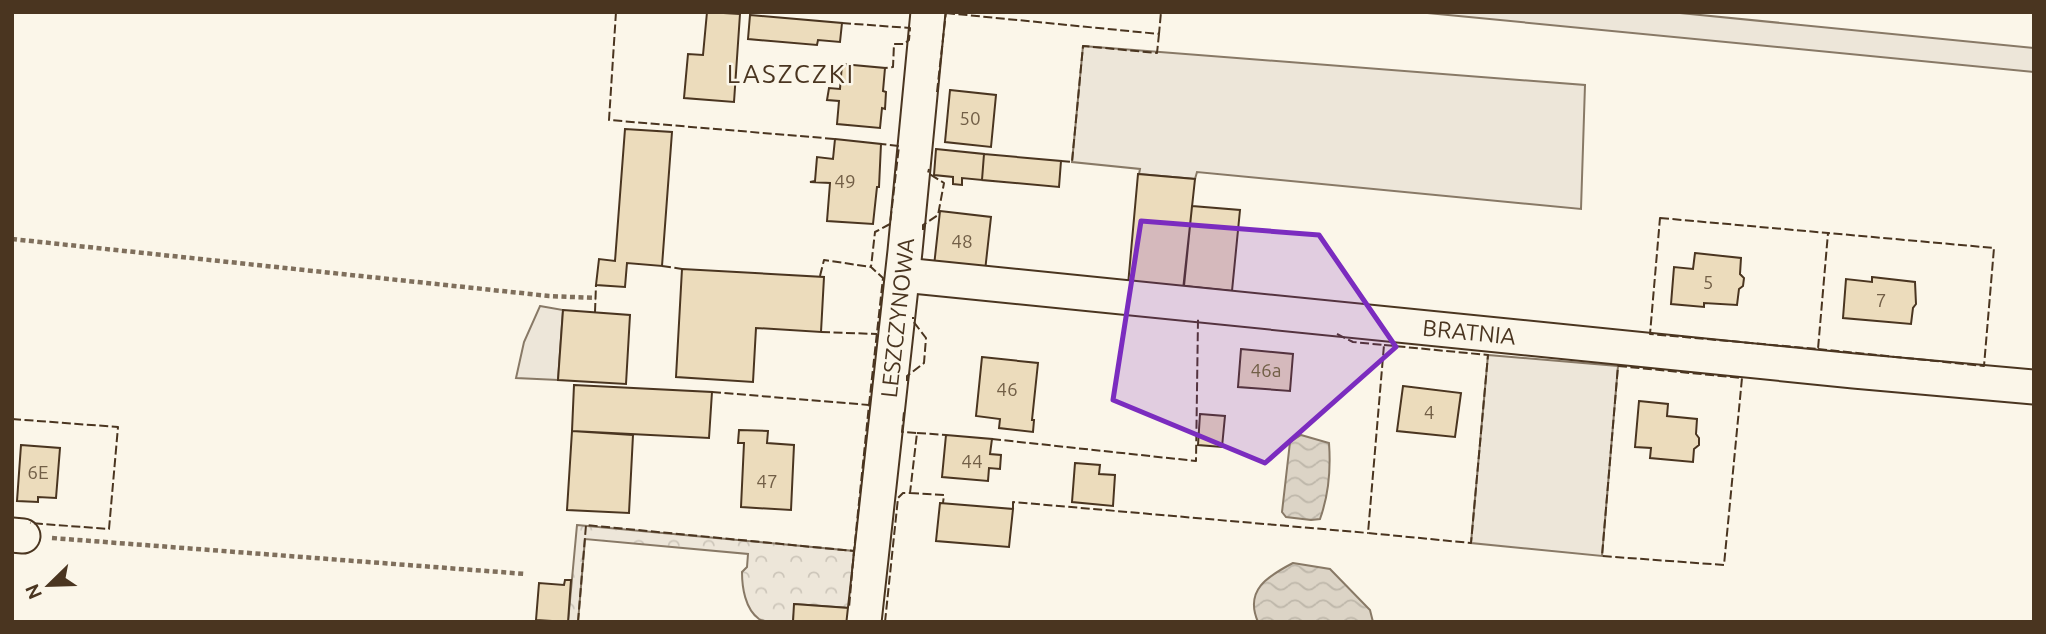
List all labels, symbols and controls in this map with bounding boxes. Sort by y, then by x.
district label: LASZCZKI [727,59,855,88]
house number: 50 [959,107,981,129]
house number: 49 [834,170,856,192]
house number: 48 [951,230,973,252]
street label: LESZCZYNOWA [876,237,918,399]
house number: 5 [1703,271,1713,293]
house number: 7 [1876,289,1886,311]
street label: BRATNIA [1421,315,1517,349]
house number: 46a [1250,359,1282,381]
house number: 46 [996,378,1018,400]
house number: 4 [1424,401,1434,423]
house number: 44 [961,450,983,472]
house number: 6E [27,461,49,483]
house number: 47 [756,470,778,492]
north arrow [14,550,84,620]
text: N [20,581,46,602]

